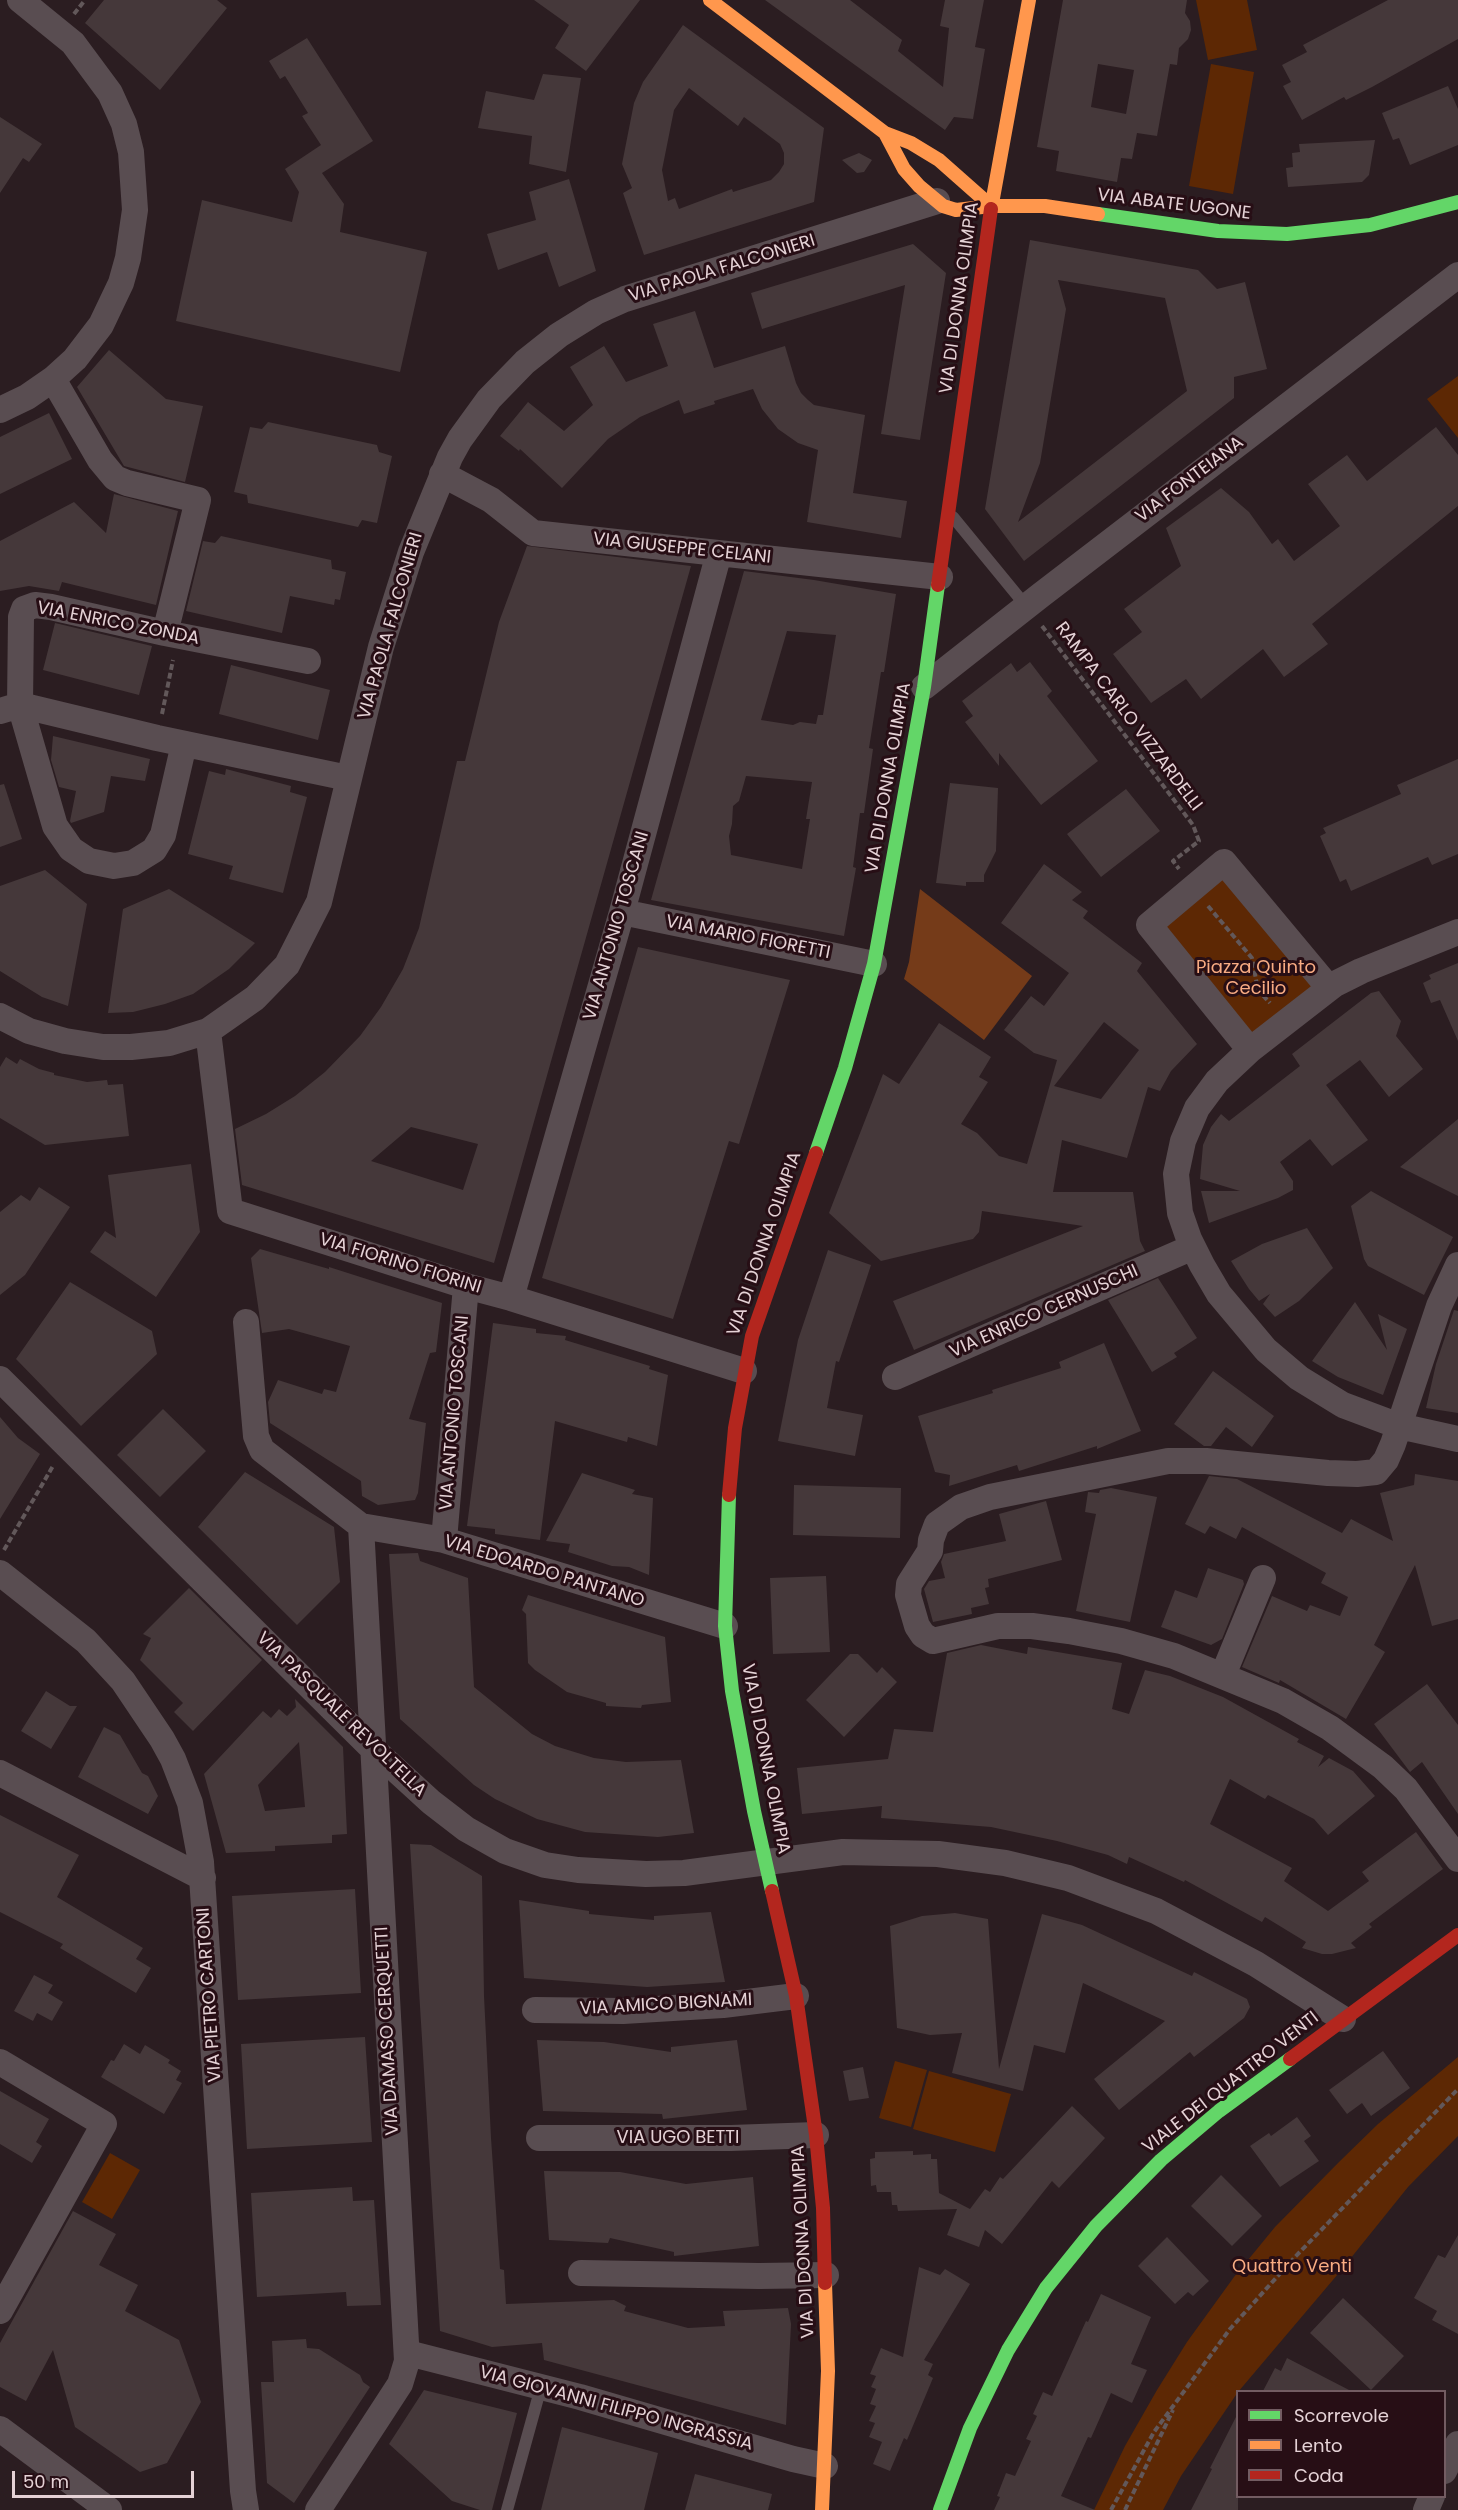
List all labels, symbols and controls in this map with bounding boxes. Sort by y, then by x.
street label: VIA ABATE UGONE [1096,185,1252,225]
street label: VIA DI DONNA OLIMPIA [936,201,984,395]
street label: VIA PAOLA FALCONIERI [626,230,818,308]
street label: VIA FONTEIANA [1132,432,1248,528]
street label: VIA GIUSEPPE CELANI [592,529,772,569]
street label: VIA PAOLA FALCONIERI [354,530,428,722]
street label: VIA ENRICO ZONDA [35,598,201,650]
street label: RAMPA CARLO VIZZARDELLI [1050,618,1206,816]
street label: VIA DI DONNA OLIMPIA [862,681,916,875]
street label: VIA ANTONIO TOSCANI [580,829,654,1023]
street label: VIA MARIO FIORETTI [664,911,832,965]
park label: Piazza Quinto Cecilio [1196,957,1316,1000]
street label: VIA DI DONNA OLIMPIA [723,1149,807,1339]
street label: VIA FIORINO FIORINI [316,1229,484,1299]
street label: VIA ENRICO CERNUSCHI [946,1261,1142,1363]
street label: VIA ANTONIO TOSCANI [436,1315,474,1511]
street label: VIA EDOARDO PANTANO [441,1531,647,1613]
street label: VIA PASQUALE REVOLTELLA [252,1628,430,1802]
street label: VIA DI DONNA OLIMPIA [736,1662,794,1856]
street label: VIA PIETRO CARTONI [193,1907,227,2083]
street label: VIA DAMASO CERQUETTI [372,1926,404,2136]
street label: VIA AMICO BIGNAMI [579,1990,753,2020]
street label: VIALE DEI QUATTRO VENTI [1139,2007,1323,2159]
street label: VIA UGO BETTI [617,2127,739,2149]
street label: VIA DI DONNA OLIMPIA [788,2145,820,2339]
park label: Quattro Venti [1232,2256,1352,2278]
street label: VIA GIOVANNI FILIPPO INGRASSIA [477,2362,755,2456]
legend [1236,2390,1446,2498]
text: Scorrevole [1294,2403,1389,2428]
text: Lento [1294,2433,1343,2458]
scale bar [15,2459,196,2497]
text: Coda [1294,2463,1344,2488]
text: 50 m [23,2469,69,2494]

